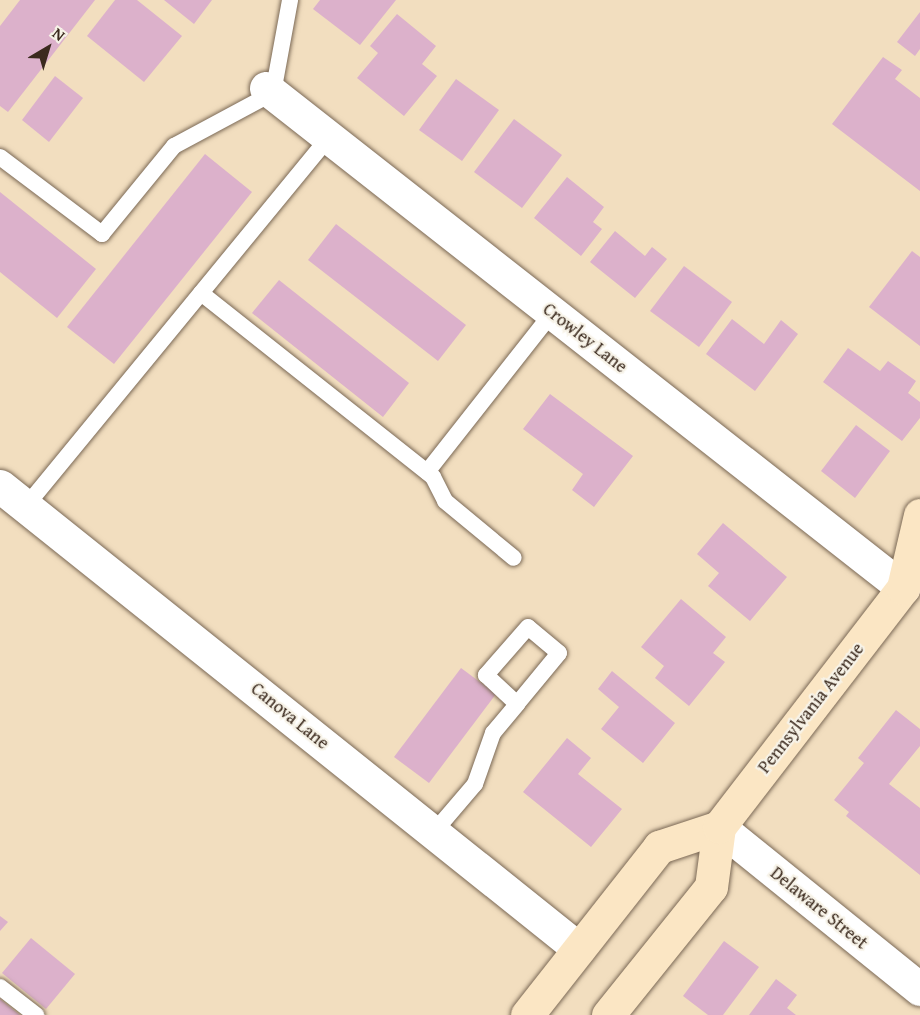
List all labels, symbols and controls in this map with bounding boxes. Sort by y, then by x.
north arrow [18,18,78,78]
text: N [47,21,71,47]
street label: Crowley Lane [539,298,631,378]
street label: Pennsylvania Avenue [753,638,869,778]
street label: Canova Lane [247,678,333,754]
street label: Delaware Street [766,862,872,954]

